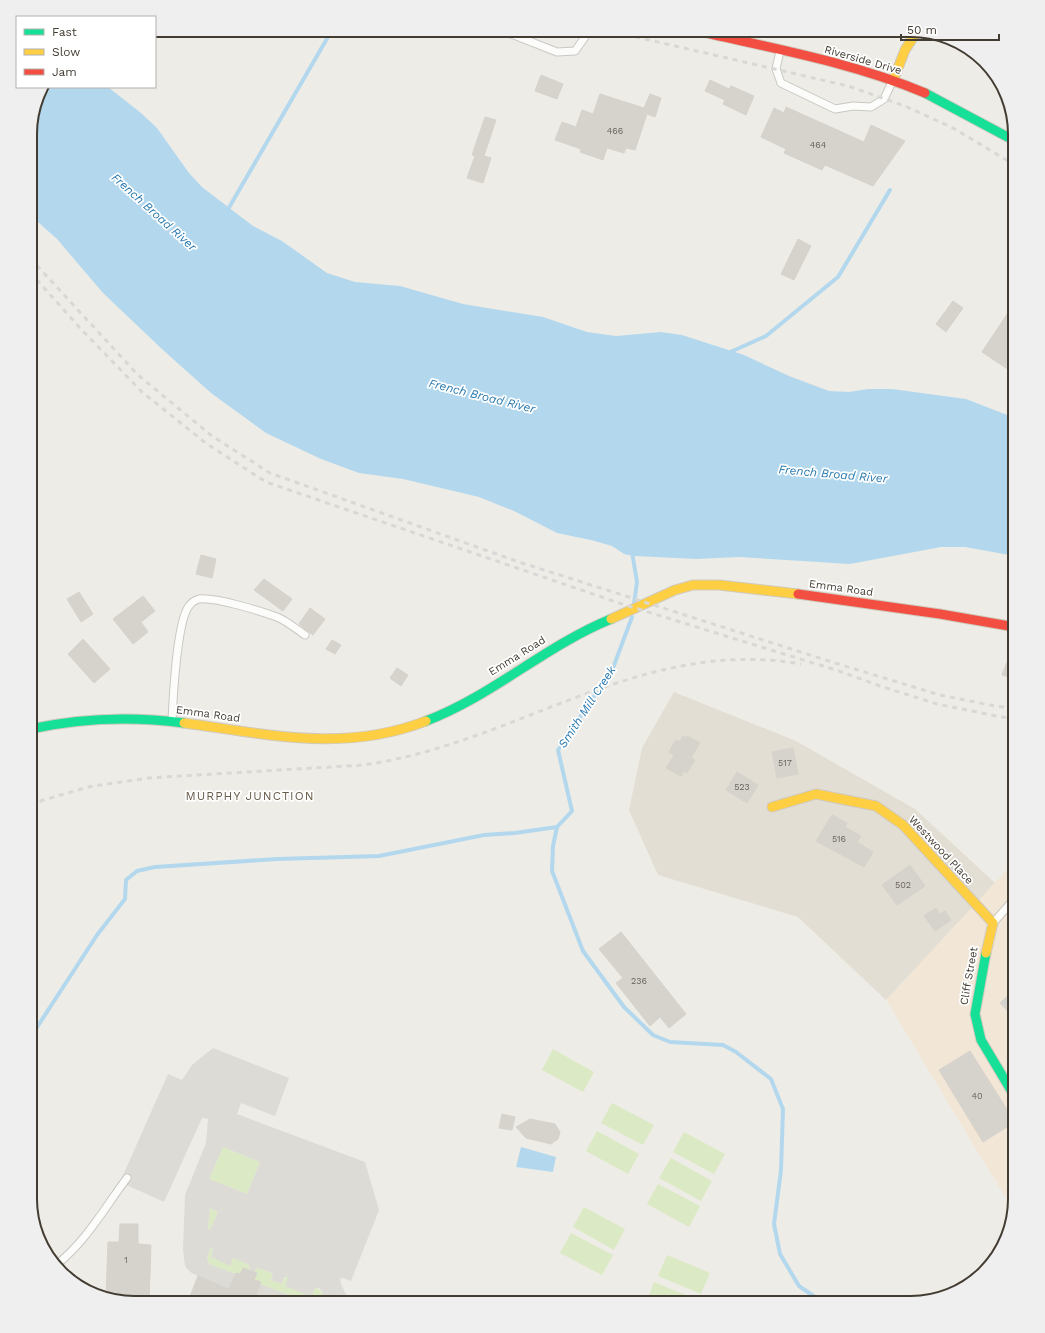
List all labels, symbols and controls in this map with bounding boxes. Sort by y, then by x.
legend [16,16,156,88]
scale bar [901,16,999,42]
text: 50 m [907,23,937,37]
text: Fast [52,25,77,39]
street label: Riverside Drive [823,43,903,77]
text: Slow [52,45,80,59]
text: Jam [52,65,77,79]
house number: 466 [607,126,623,136]
house number: 464 [810,140,827,150]
water label: French Broad River [109,170,200,255]
water label: French Broad River [427,376,538,416]
water label: French Broad River [778,462,889,486]
street label: Emma Road [808,577,874,599]
street label: Emma Road [486,633,548,679]
water label: Smith Mill Creek [555,663,619,751]
street label: Emma Road [175,703,241,725]
house number: 517 [778,758,792,768]
house number: 523 [734,782,750,792]
district label: MURPHY JUNCTION [186,789,314,803]
street label: Westwood Place [906,813,976,887]
house number: 516 [832,834,846,844]
house number: 502 [895,880,911,890]
street label: Cliff Street [957,945,981,1006]
house number: 236 [631,976,647,986]
house number: 40 [971,1091,983,1101]
house number: 1 [124,1255,128,1265]

